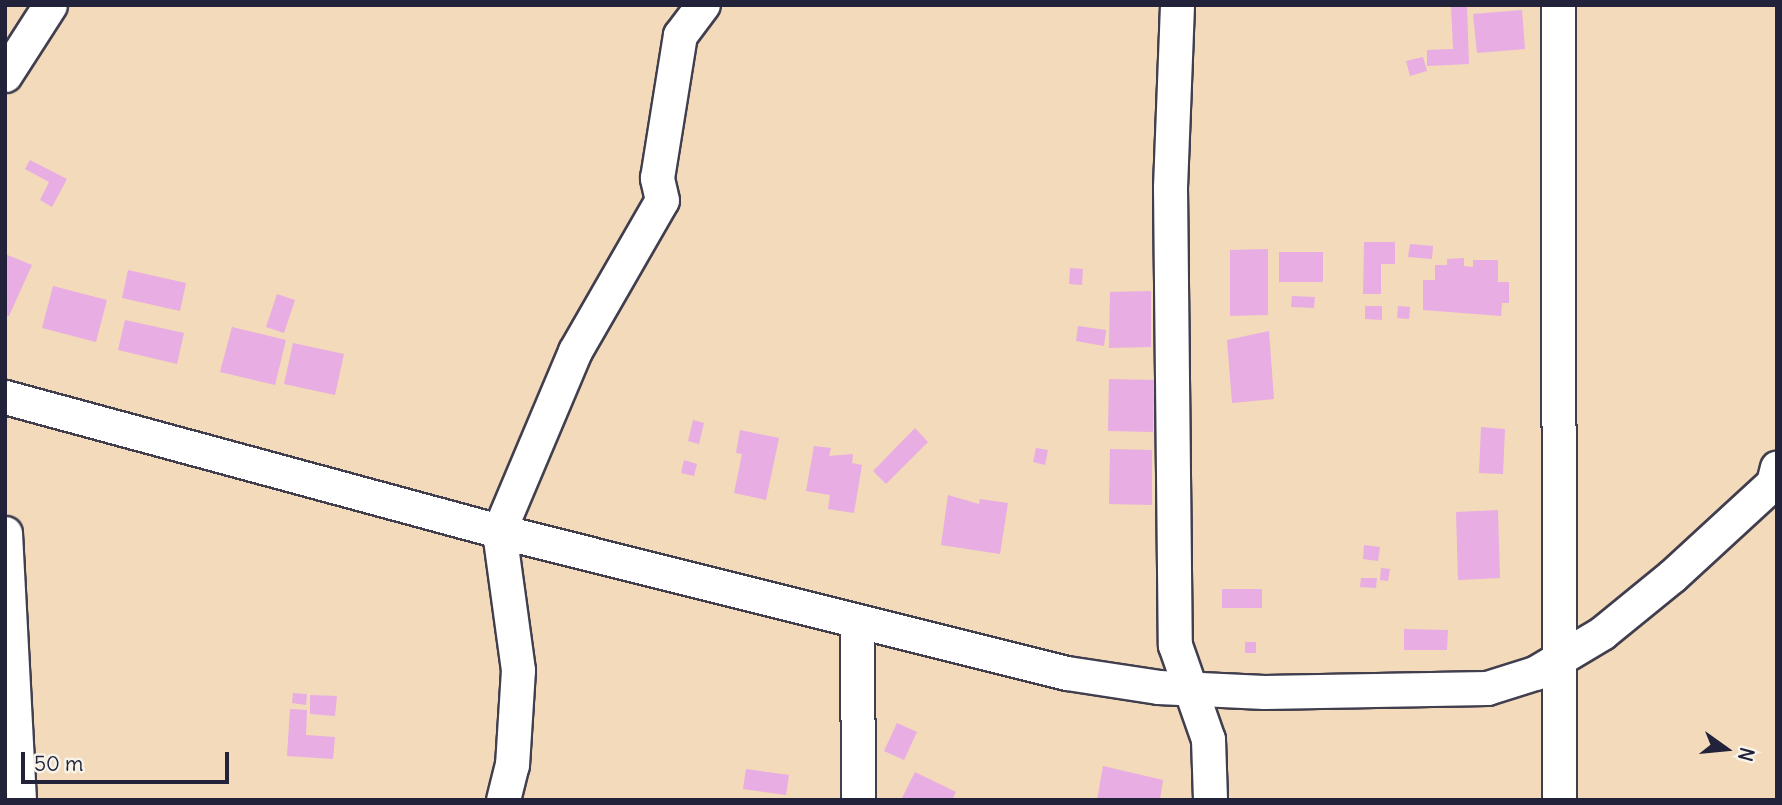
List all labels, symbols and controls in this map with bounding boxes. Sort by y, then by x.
north arrow [1691,714,1761,784]
scale bar [24,738,233,782]
text: N [1733,745,1760,764]
text: 50 m [34,750,83,777]

